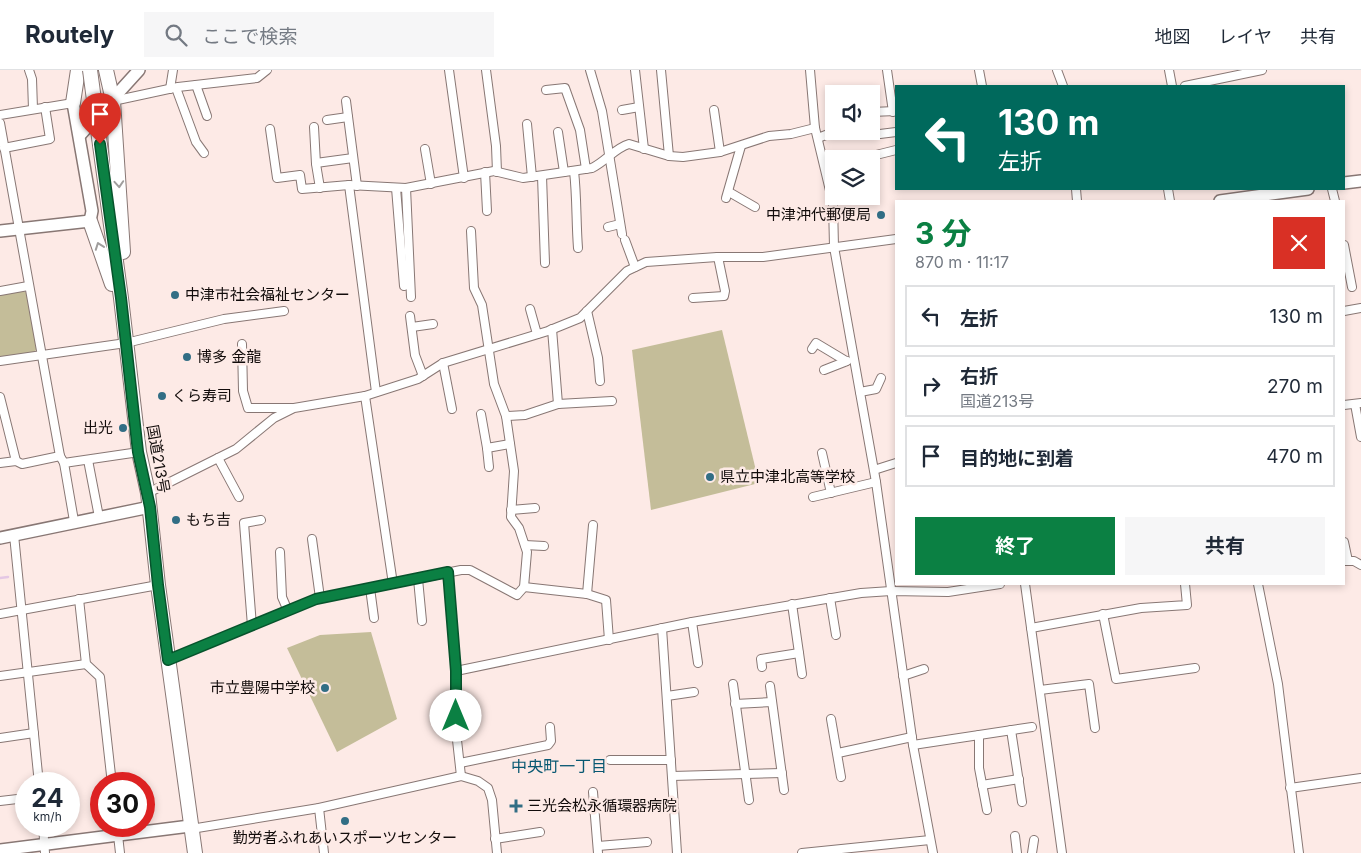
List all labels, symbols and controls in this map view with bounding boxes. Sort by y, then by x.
search box [144,12,494,57]
text: Routely [25,20,114,49]
icon: search [162,21,190,49]
text: ここで検索 [202,25,297,48]
text: 地図 [1155,26,1191,47]
text: レイヤ [1219,26,1272,47]
text: 共有 [1300,26,1336,47]
map controls [825,85,880,205]
button: sound [825,85,880,140]
pin [79,93,121,144]
icon: arrive [86,100,114,128]
text: 130 m [998,101,1100,143]
icon: left [915,105,980,170]
text: 左折 [998,148,1042,174]
button: layers [825,150,880,205]
one-way arrow [113,181,124,189]
place label: 中津沖代郵便局 [766,205,871,224]
marker: 中津沖代郵便局 [875,209,887,221]
text: 3 分 [915,215,971,251]
button: close [1273,217,1325,269]
one-way arrow [95,242,105,251]
text: 870 m · 11:17 [915,252,1009,272]
place label: 中津市社会福祉センター [185,285,350,304]
marker: 中津市社会福祉センター [169,289,181,301]
icon: left [917,302,945,330]
text: 130 m [1270,305,1323,328]
text: 左折 [960,307,998,330]
place label: 博多 金龍 [197,347,261,366]
marker: 博多 金龍 [181,351,193,363]
text: 右折 [960,365,998,388]
icon: right [917,372,945,400]
text: 270 m [1267,375,1323,398]
place label: くら寿司 [172,386,232,405]
marker: くら寿司 [156,390,168,402]
text: 国道213号 [960,391,1034,411]
place label: 出光 [83,418,113,437]
marker: 出光 [117,422,129,434]
street label: 国道213号 [143,423,174,495]
icon: arrive [917,442,945,470]
text: 470 m [1266,445,1323,468]
text: 目的地に到着 [960,447,1074,470]
place label: 県立中津北高等学校 [720,467,855,486]
marker: 県立中津北高等学校 [704,471,716,483]
place label: もち吉 [186,510,231,529]
marker: もち吉 [170,514,182,526]
button: 終了 [915,517,1115,575]
button: 共有 [1125,517,1325,575]
place label: 市立豊陽中学校 [210,678,315,697]
marker: 市立豊陽中学校 [319,682,331,694]
position arrow [429,689,481,741]
district label: 中央町一丁目 [511,756,607,776]
speed limit sign: 30 [90,772,155,837]
text: 24 [31,783,64,813]
place label: 三光会松永循環器病院 [527,796,677,815]
marker: 三光会松永循環器病院 [509,799,523,813]
text: km/h [33,809,62,824]
marker: 勤労者ふれあいスポーツセンター [339,815,351,827]
place label: 勤労者ふれあいスポーツセンター [233,828,457,847]

